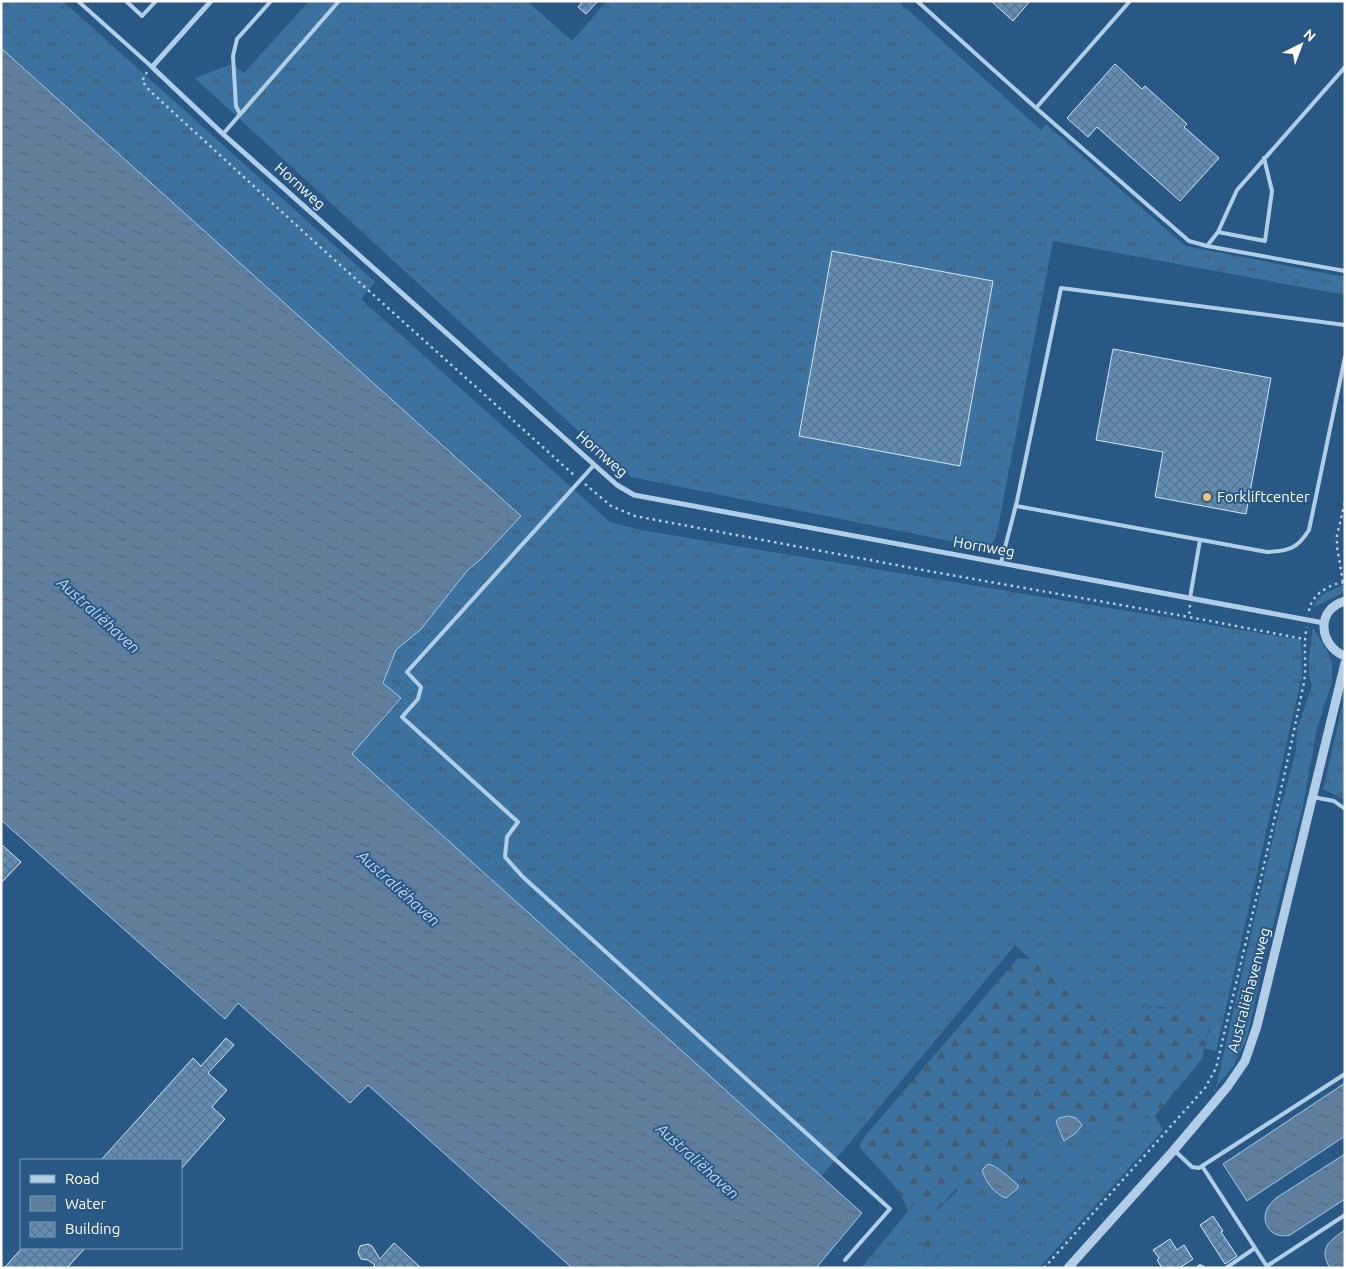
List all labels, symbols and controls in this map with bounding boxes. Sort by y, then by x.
north arrow [1276,20,1326,70]
text: N [1300,26,1319,45]
street label: Hornweg [272,159,329,213]
street label: Hornweg [573,427,631,480]
place label: Forkliftcenter [1217,488,1310,505]
marker: Forkliftcenter [1201,491,1213,503]
street label: Hornweg [952,533,1016,560]
water label: Australiëhaven [53,573,144,657]
water label: Australiëhaven [353,846,444,930]
street label: Australiëhavenweg [1224,925,1273,1054]
water label: Australiëhaven [652,1119,743,1203]
legend [20,1159,182,1249]
text: Road [65,1170,100,1187]
text: Water [65,1195,106,1212]
text: Building [65,1220,120,1237]

